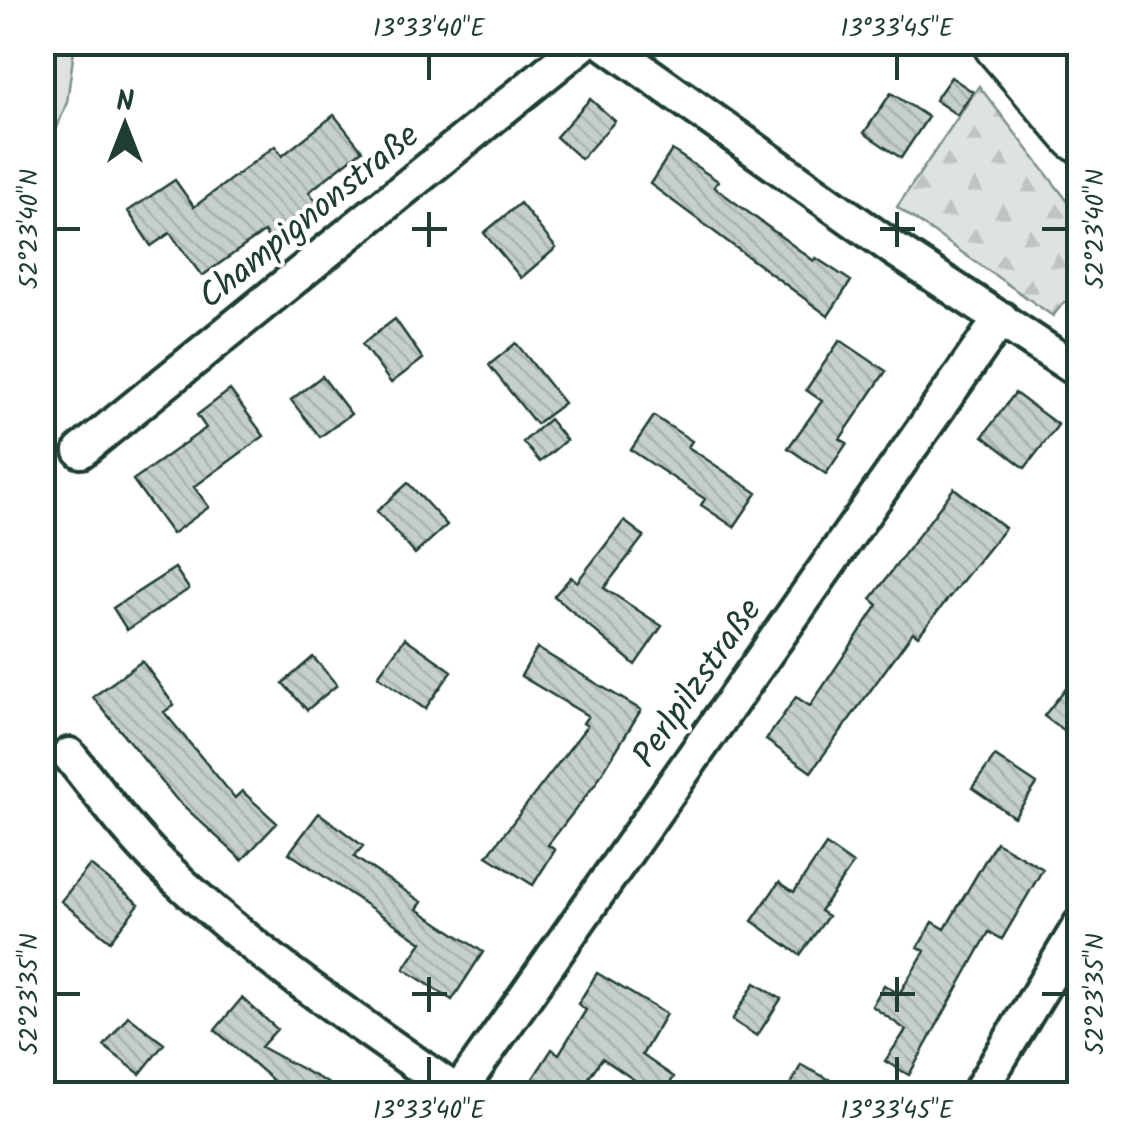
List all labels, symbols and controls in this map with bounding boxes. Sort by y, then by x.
text: 13°33'40"E [373,9,486,49]
text: 13°33'45"E [841,9,955,49]
north arrow [75,75,175,175]
text: N [116,80,134,125]
street label: Champignonstraße [187,110,433,325]
text: 52°23'40"N [10,169,50,289]
text: 52°23'40"N [1076,169,1116,289]
street label: Perlpilzstraße [619,587,778,780]
text: 52°23'35"N [10,933,50,1055]
text: 52°23'35"N [1076,933,1116,1055]
text: 13°33'40"E [373,1091,486,1131]
text: 13°33'45"E [841,1091,955,1131]

